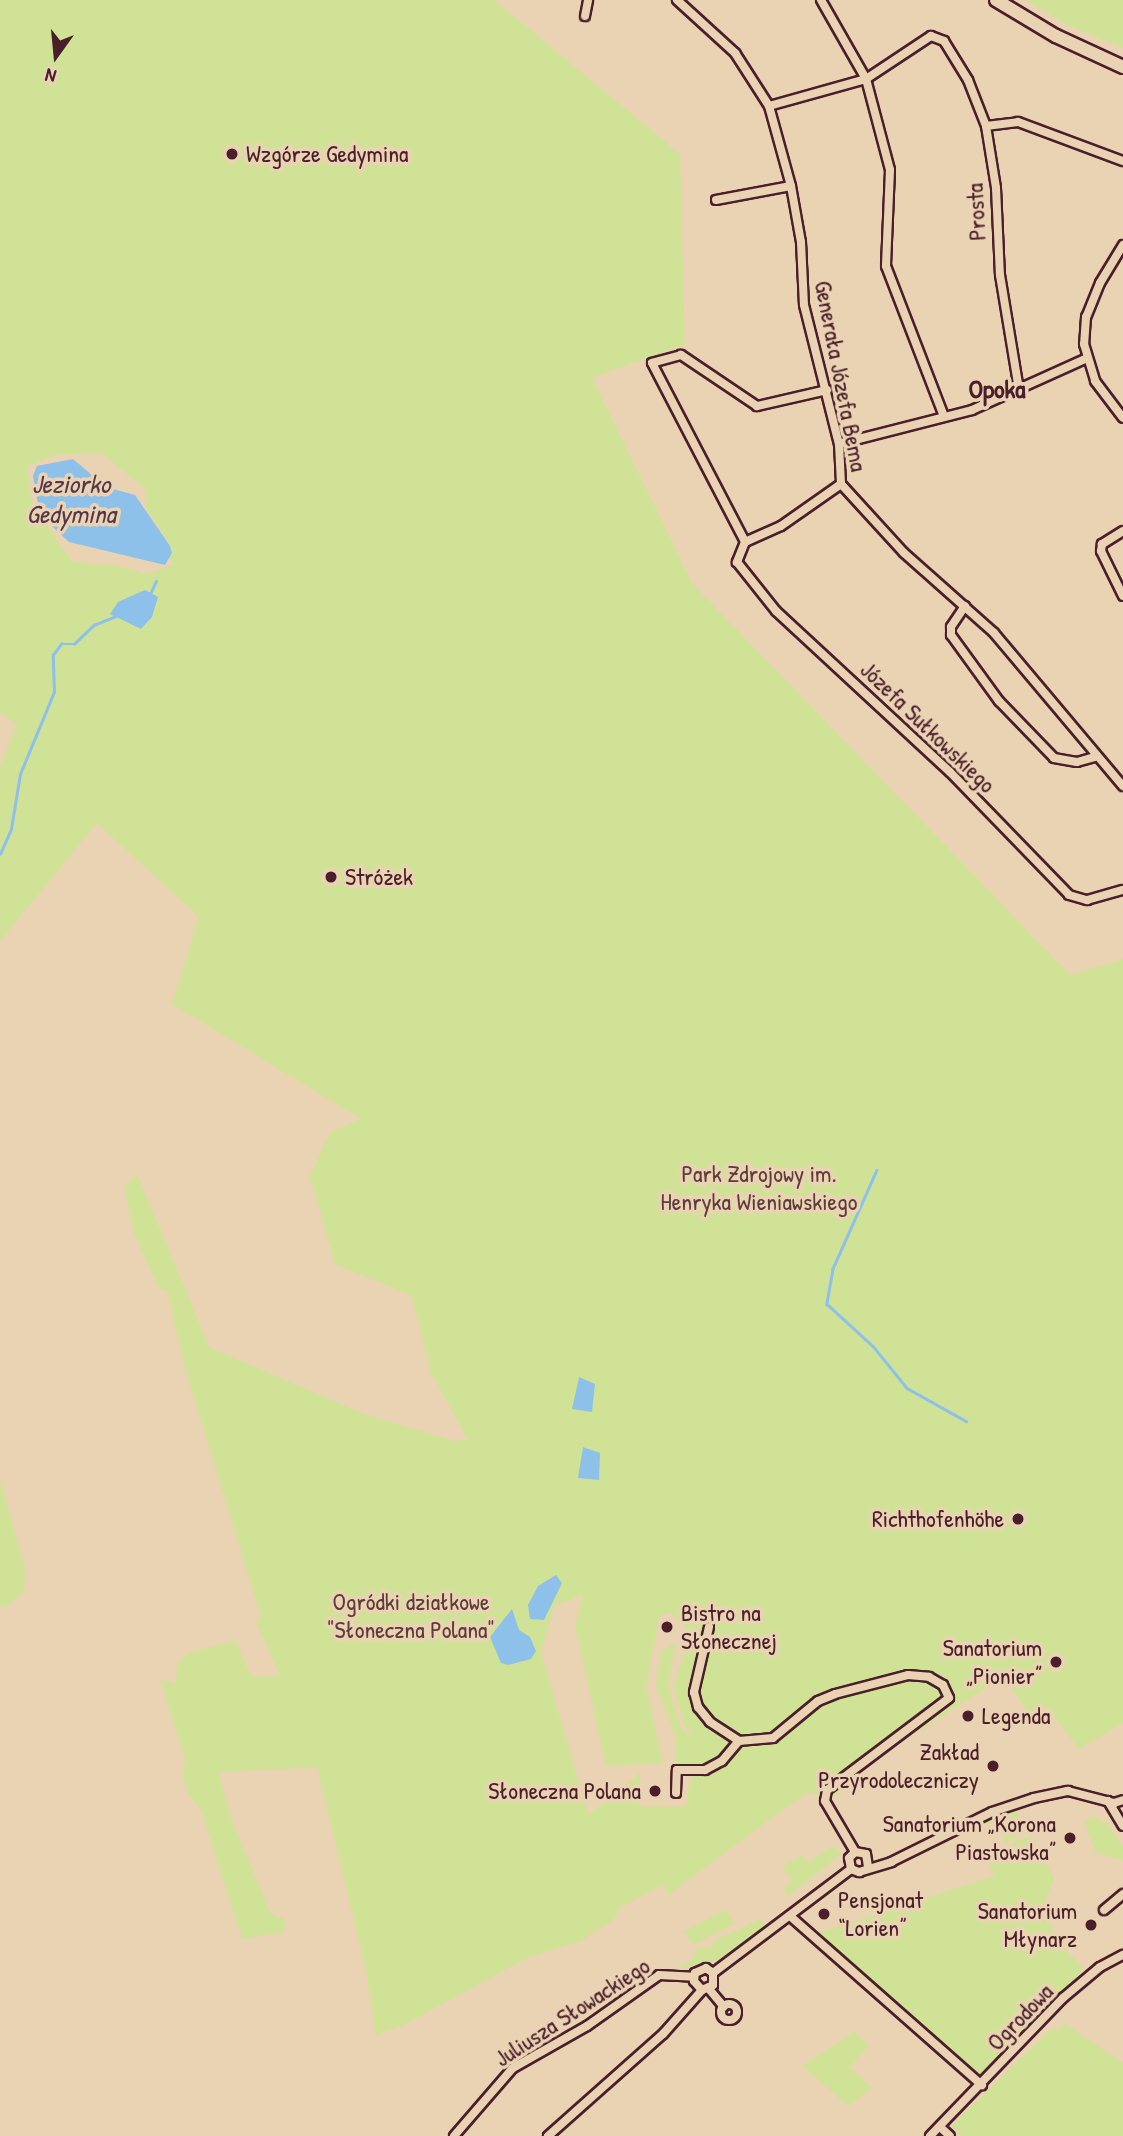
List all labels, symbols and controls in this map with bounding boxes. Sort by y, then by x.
north arrow [21,21,91,91]
text: N [42,62,59,90]
place label: Wzgórze Gedymina [246,140,409,168]
marker: Wzgórze Gedymina [224,146,240,162]
street label: Prosta [960,183,992,241]
street label: Generała Józefa Bema [808,278,874,474]
district label: Opoka [968,373,1026,405]
water label: Jeziorko Gedymina [26,468,116,530]
street label: Józefa Sułkowskiego [854,655,1002,799]
place label: Stróżek [345,863,413,891]
marker: Stróżek [323,869,339,885]
park label: Park Zdrojowy im. Henryka Wieniawskiego [661,1160,857,1216]
place label: Richthofenhöhe [872,1505,1004,1533]
marker: Richthofenhöhe [1010,1511,1026,1527]
park label: Ogródki działkowe "Słoneczna Polana" [327,1588,495,1644]
place label: Bistro na Słonecznej [681,1599,777,1655]
marker: Bistro na Słonecznej [659,1619,675,1635]
place label: Sanatorium „Pionier” [943,1634,1042,1690]
marker: Sanatorium „Pionier” [1048,1654,1064,1670]
place label: Legenda [982,1702,1050,1730]
marker: Legenda [960,1708,976,1724]
place label: Zakład Przyrodoleczniczy [818,1738,979,1794]
marker: Zakład Przyrodoleczniczy [985,1758,1001,1774]
place label: Słoneczna Polana [488,1777,641,1805]
marker: Słoneczna Polana [647,1783,663,1799]
place label: Sanatorium „Korona Piastowska” [883,1810,1056,1866]
marker: Sanatorium „Korona Piastowska” [1062,1830,1078,1846]
place label: Pensjonat “Lorien” [838,1886,923,1942]
place label: Sanatorium Młynarz [978,1897,1077,1953]
marker: Pensjonat “Lorien” [816,1906,832,1922]
marker: Sanatorium Młynarz [1083,1917,1099,1933]
street label: Juliusza Słowackiego [489,1951,655,2073]
street label: Ogrodowa [981,1977,1059,2057]

